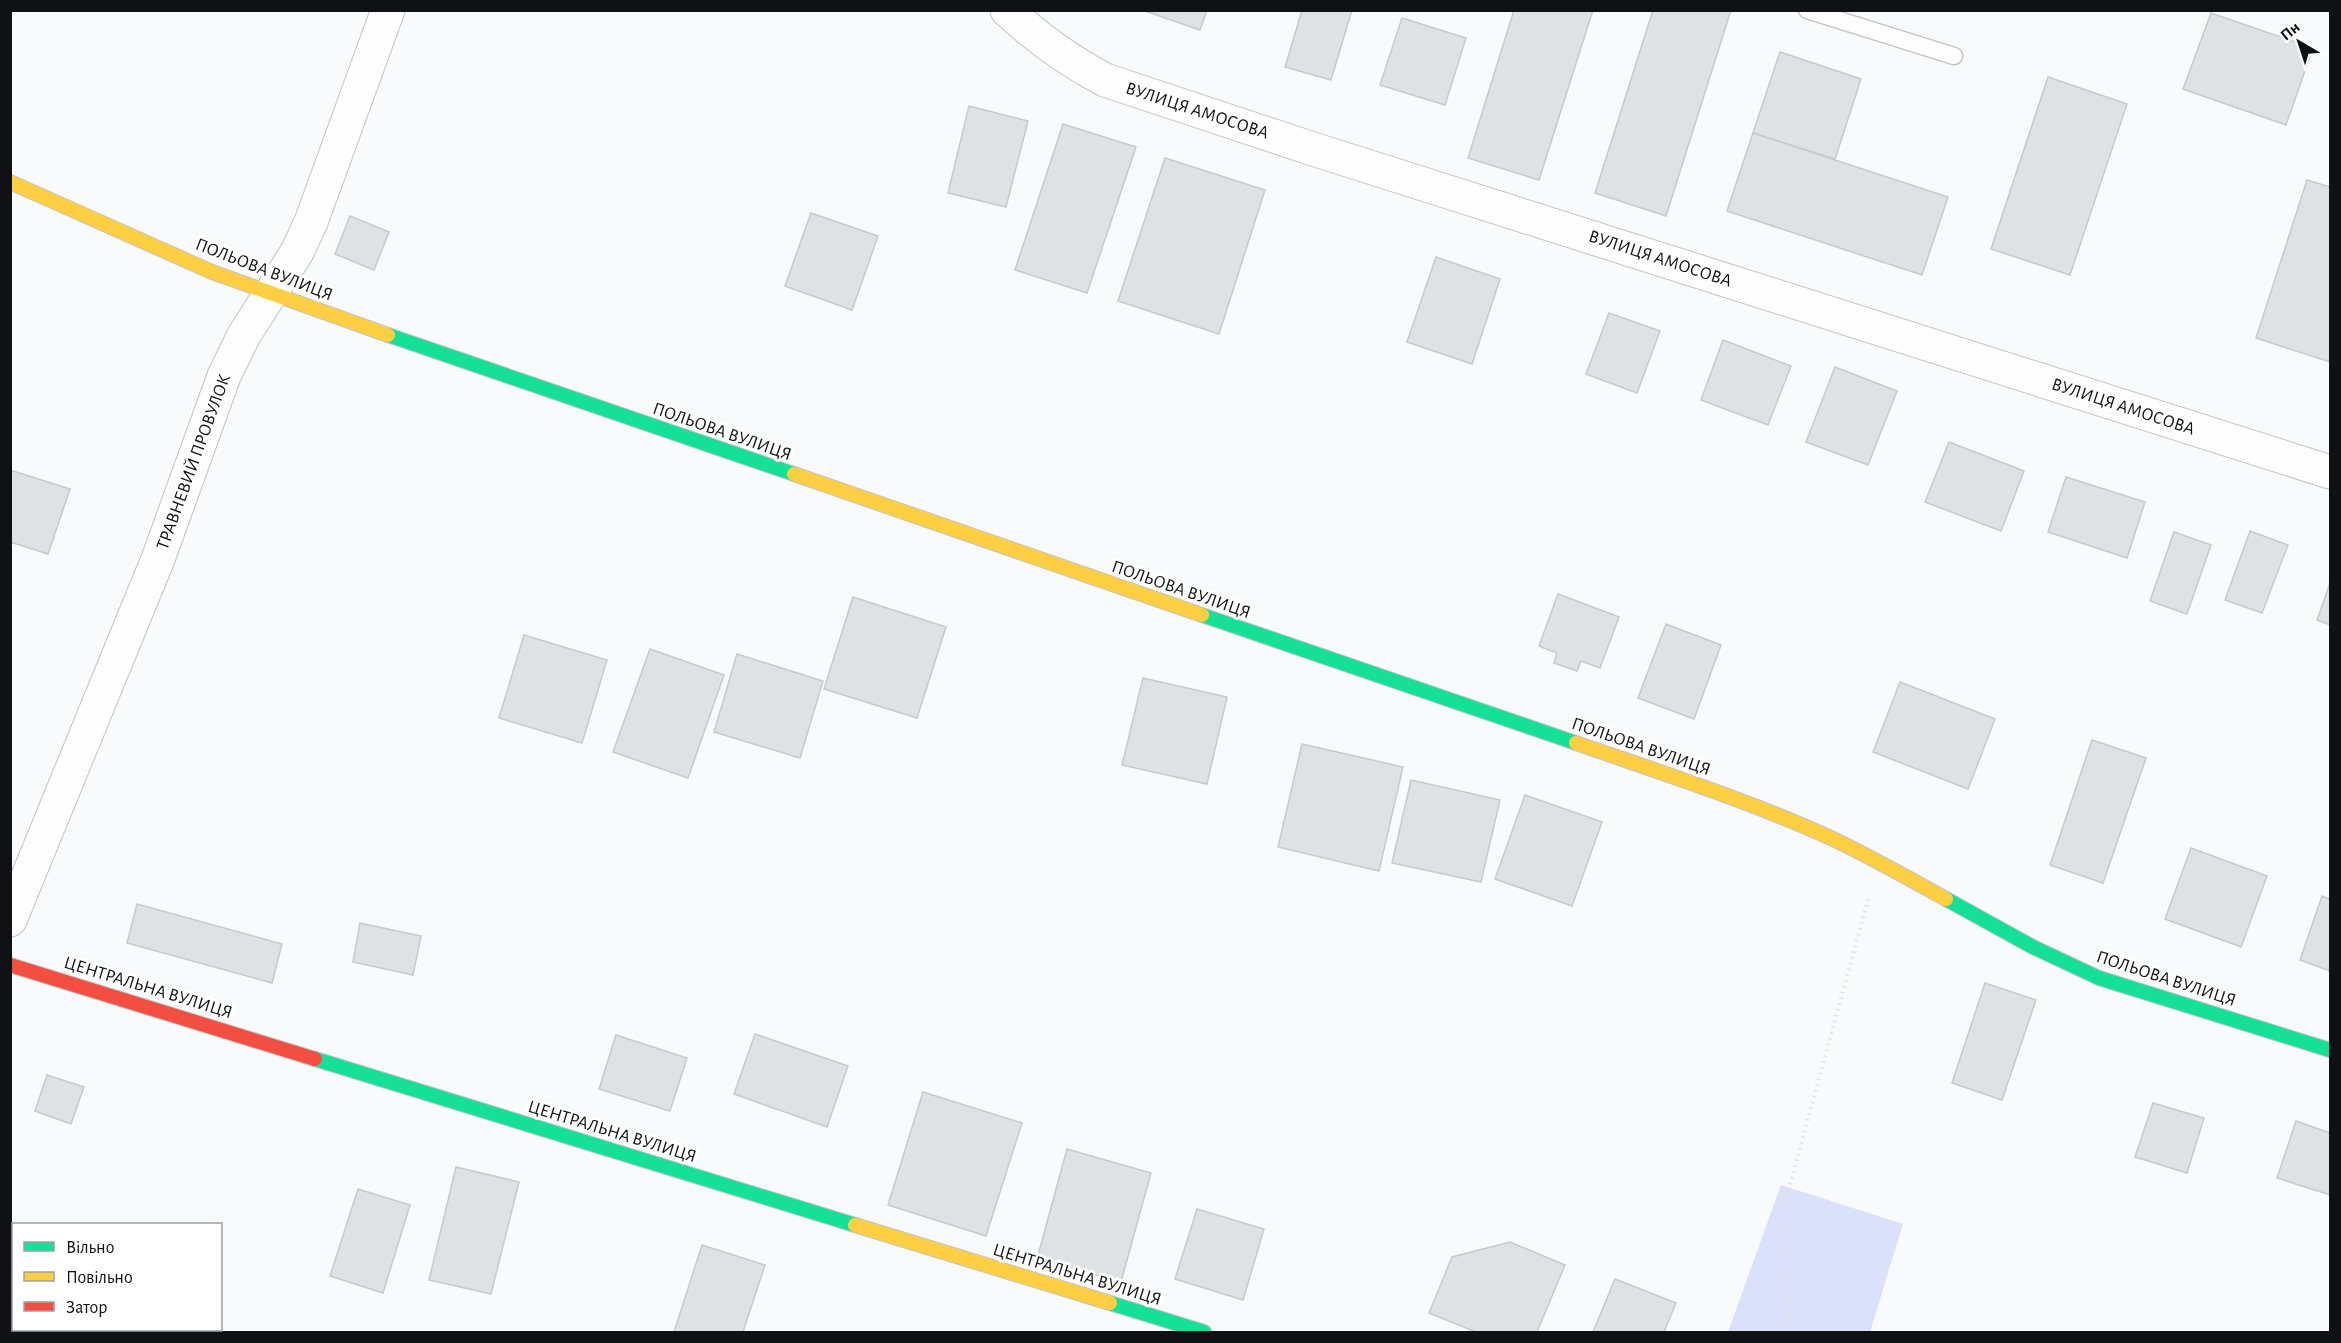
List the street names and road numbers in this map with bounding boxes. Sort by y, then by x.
street label: ВУЛИЦЯ АМОСОВА [1123,79,1271,143]
street label: ВУЛИЦЯ АМОСОВА [1586,227,1734,291]
street label: ПОЛЬОВА ВУЛИЦЯ [193,235,335,305]
street label: ТРАВНЕВИЙ ПРОВУЛОК [152,371,234,552]
street label: ВУЛИЦЯ АМОСОВА [2049,375,2197,439]
street label: ПОЛЬОВА ВУЛИЦЯ [650,400,794,464]
street label: ПОЛЬОВА ВУЛИЦЯ [1109,558,1253,622]
street label: ПОЛЬОВА ВУЛИЦЯ [1569,715,1713,779]
street label: ПОЛЬОВА ВУЛИЦЯ [2094,948,2238,1010]
street label: ЦЕНТРАЛЬНА ВУЛИЦЯ [62,954,234,1022]
street label: ЦЕНТРАЛЬНА ВУЛИЦЯ [526,1098,698,1166]
street label: ЦЕНТРАЛЬНА ВУЛИЦЯ [991,1241,1163,1309]

